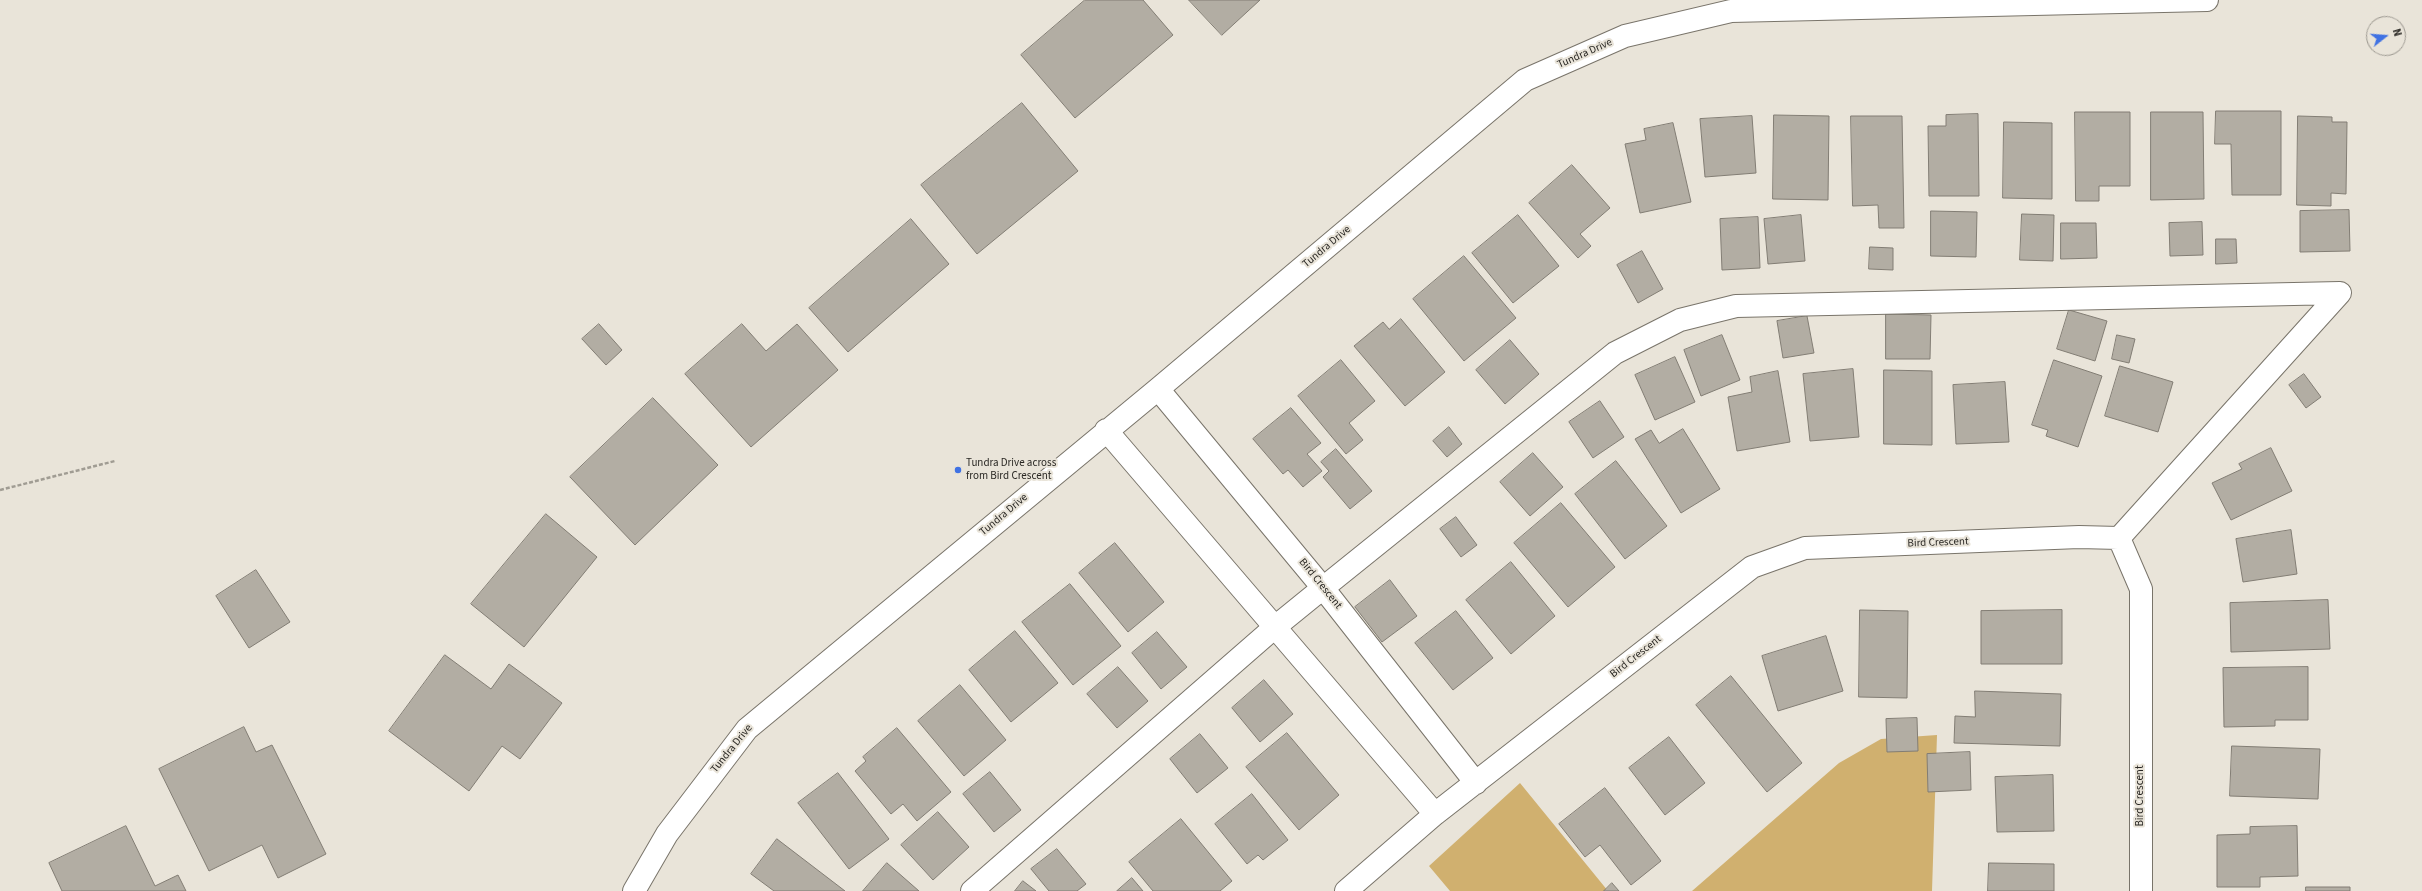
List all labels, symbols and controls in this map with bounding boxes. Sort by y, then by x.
north arrow [2366,16,2406,56]
text: N [2389,27,2405,38]
street label: Tundra Drive [1556,36,1614,72]
street label: Tundra Drive [1300,223,1354,271]
place label: Tundra Drive across from Bird Crescent [966,457,1056,483]
marker: Tundra Drive across from Bird Crescent [953,465,963,475]
street label: Tundra Drive [977,491,1031,539]
street label: Bird Crescent [1907,535,1969,551]
street label: Bird Crescent [1296,556,1344,612]
street label: Bird Crescent [1608,633,1664,681]
street label: Tundra Drive [708,722,756,776]
street label: Bird Crescent [2134,765,2148,827]

